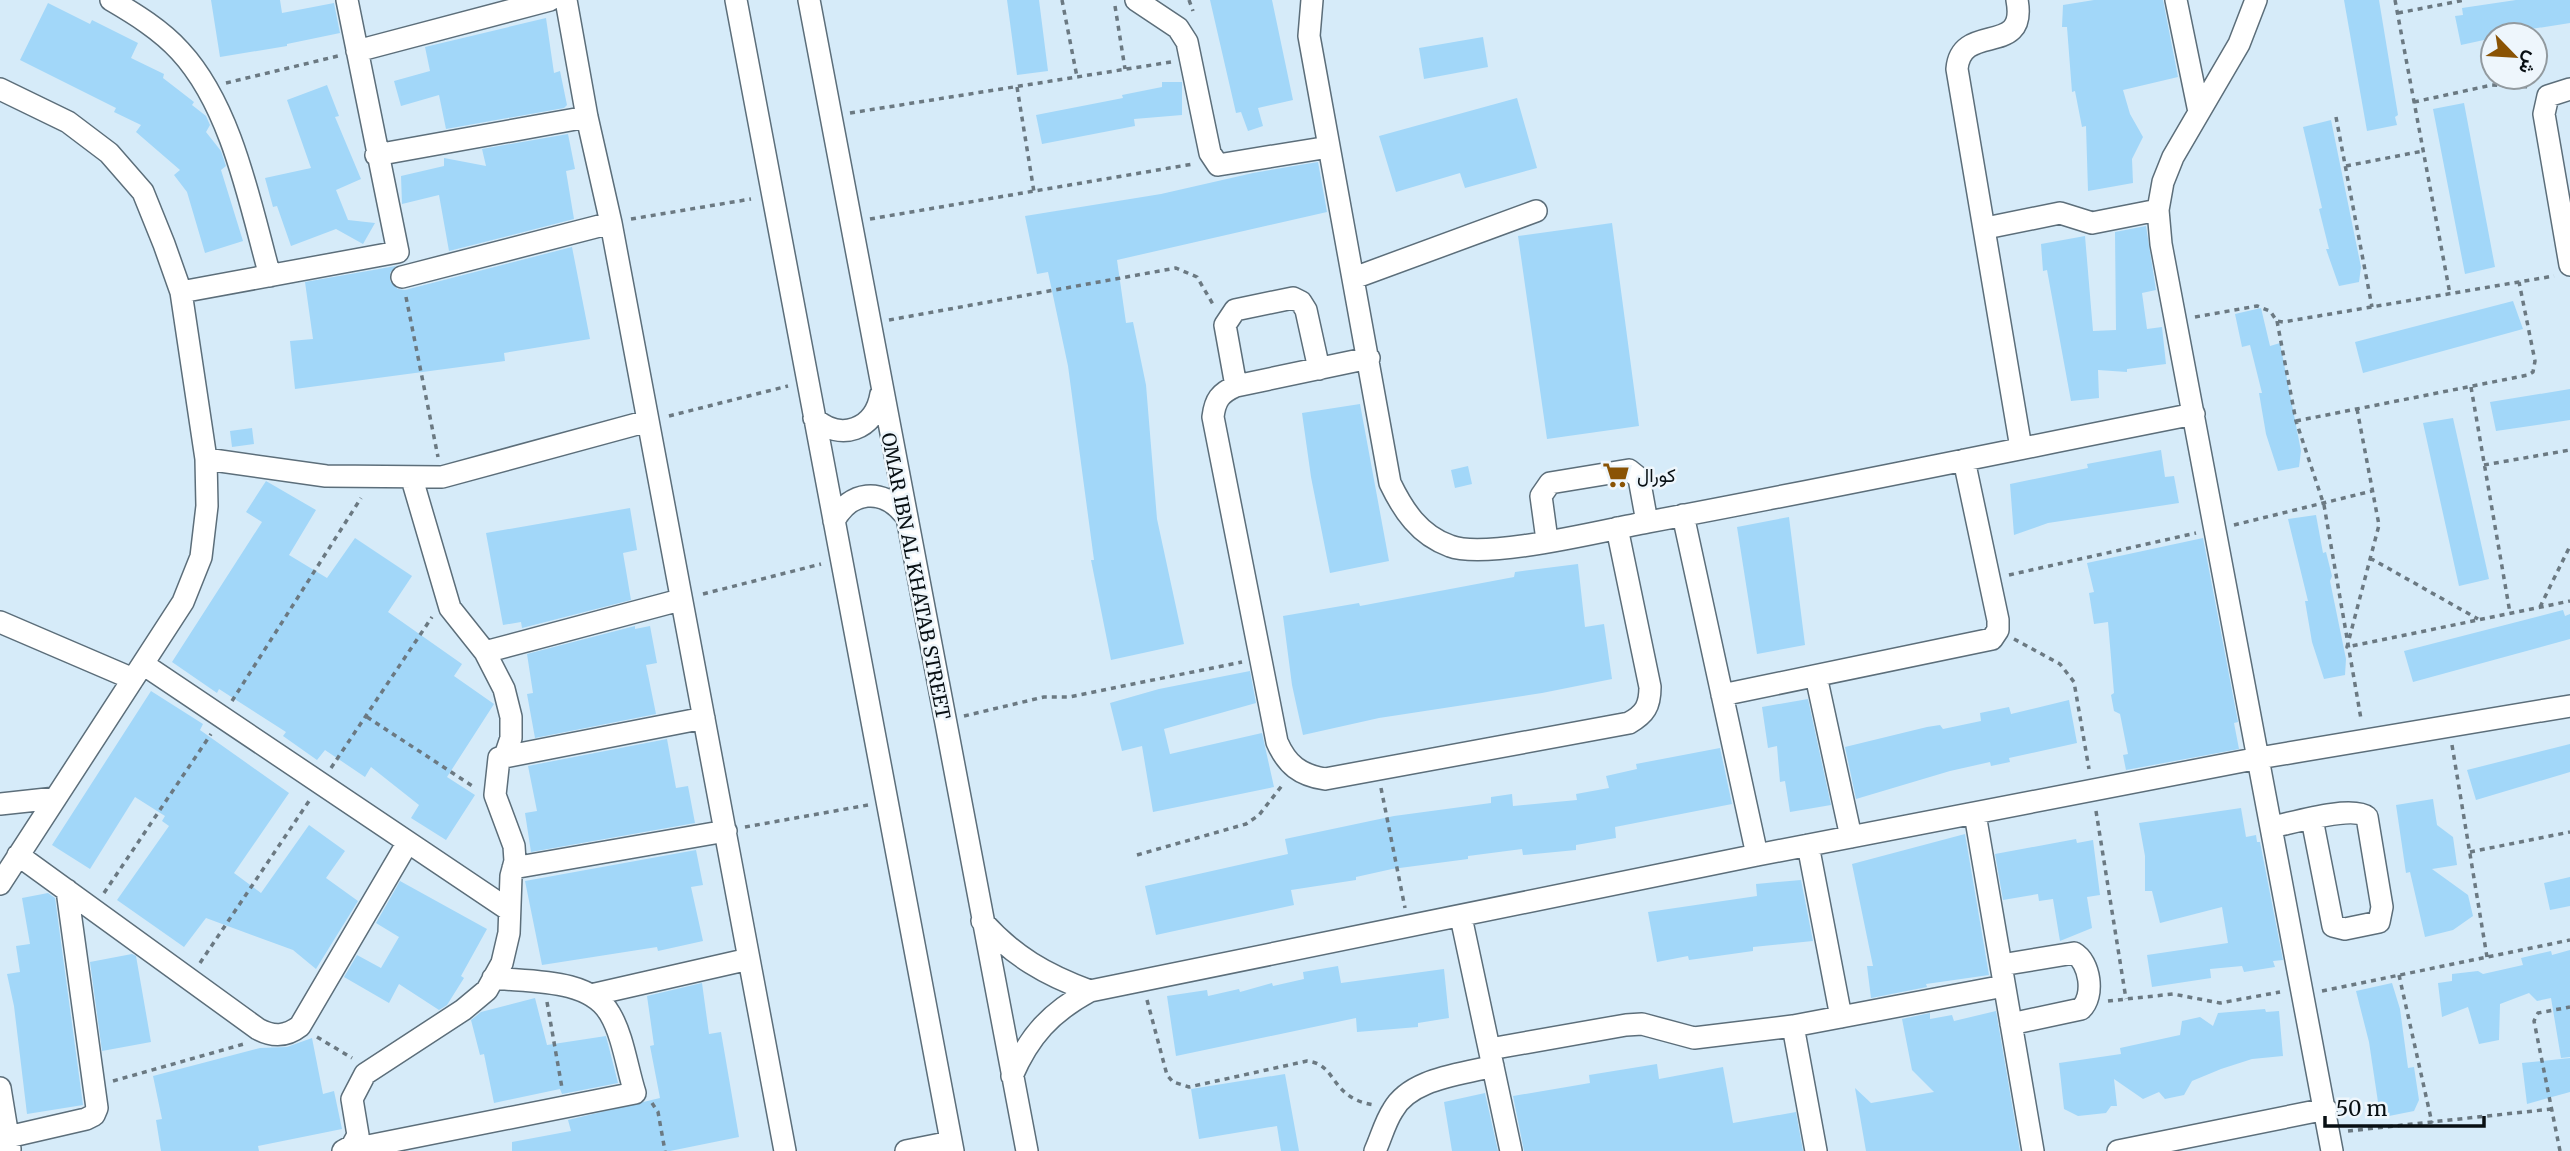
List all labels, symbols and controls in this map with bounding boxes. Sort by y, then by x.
north arrow [2479,21,2549,91]
text: ش [2514,48,2545,79]
street label: OMAR IBN AL KHATAB STREET [876,431,956,721]
supermarket icon: كورال [1601,460,1631,490]
place label: كورال [1637,463,1676,487]
scale bar [2325,1084,2484,1128]
text: 50 m [2336,1095,2387,1122]

